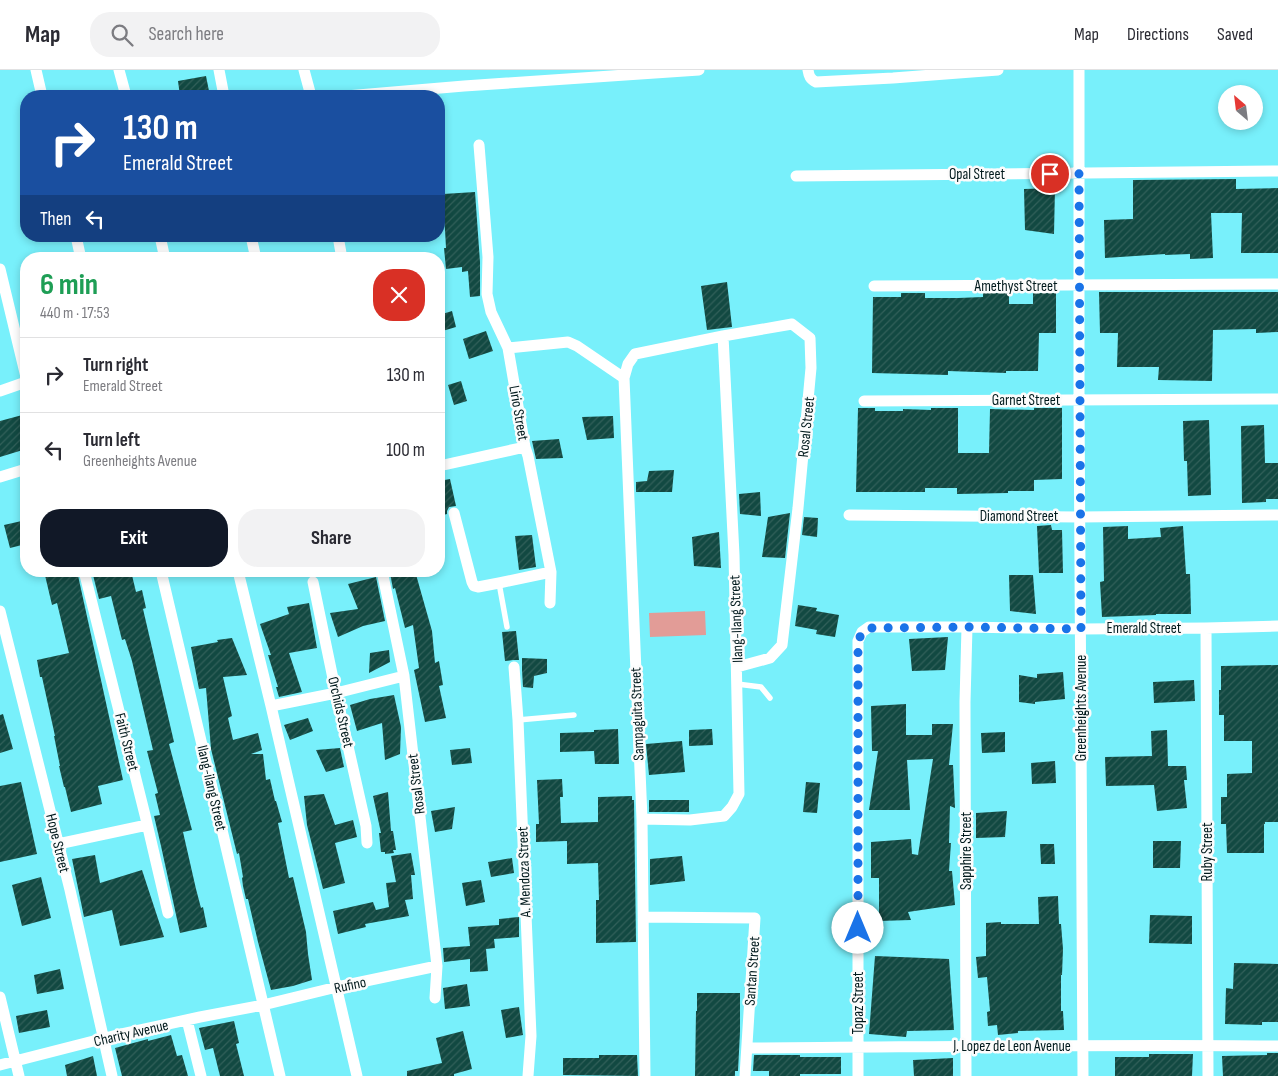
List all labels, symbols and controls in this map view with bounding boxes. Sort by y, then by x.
search box [90,12,440,57]
text: Map [25,20,60,49]
icon: search [108,21,136,49]
text: Search here [148,23,224,46]
text: Map [1074,24,1099,45]
text: Directions [1127,24,1189,45]
text: Saved [1217,24,1253,45]
north arrow [1218,85,1262,130]
map controls [1218,85,1263,130]
text: 130 m [123,107,198,150]
icon: right [40,110,105,175]
text: Emerald Street [123,150,233,177]
pin [1029,153,1071,195]
icon: arrive [1036,160,1064,188]
street label: Opal Street [949,165,1006,184]
icon: left [81,205,109,233]
text: Then [40,208,71,231]
text: 6 min [40,267,98,303]
button: close [373,269,425,321]
street label: Amethyst Street [973,277,1058,296]
text: 440 m · 17:53 [40,304,110,323]
text: Turn right [83,354,148,377]
icon: right [40,361,68,389]
text: 130 m [387,364,425,387]
text: Emerald Street [83,377,163,396]
street label: Lirio Street [504,384,533,443]
street label: Garnet Street [992,391,1061,410]
street label: Rosal Street [794,395,819,458]
text: Turn left [83,429,140,452]
icon: left [40,436,68,464]
text: 100 m [386,439,425,462]
text: Greenheights Avenue [83,452,197,471]
street label: Diamond Street [980,507,1059,526]
button: Exit [40,509,228,567]
button: Share [238,509,425,567]
street label: Ilang-Ilang Street [725,574,748,663]
street label: Emerald Street [1107,619,1182,638]
street label: Greenheights Avenue [1072,655,1091,761]
street label: Sampaguita Street [626,667,649,761]
street label: Orchids Street [323,675,358,750]
street label: Faith Street [110,711,143,773]
street label: Ilang-ilang Street [192,743,231,833]
street label: Rosal Street [403,752,430,815]
street label: Hope Street [41,812,74,875]
street label: Sapphire Street [957,812,976,890]
street label: Ruby Street [1198,822,1217,882]
street label: A. Mendoza Street [513,826,536,919]
position arrow [831,901,883,953]
street label: Santan Street [741,935,764,1006]
street label: Topaz Street [849,971,868,1034]
street label: Rufino [332,973,368,998]
street label: Charity Avenue [92,1016,170,1051]
street label: J. Lopez de Leon Avenue [952,1037,1071,1056]

